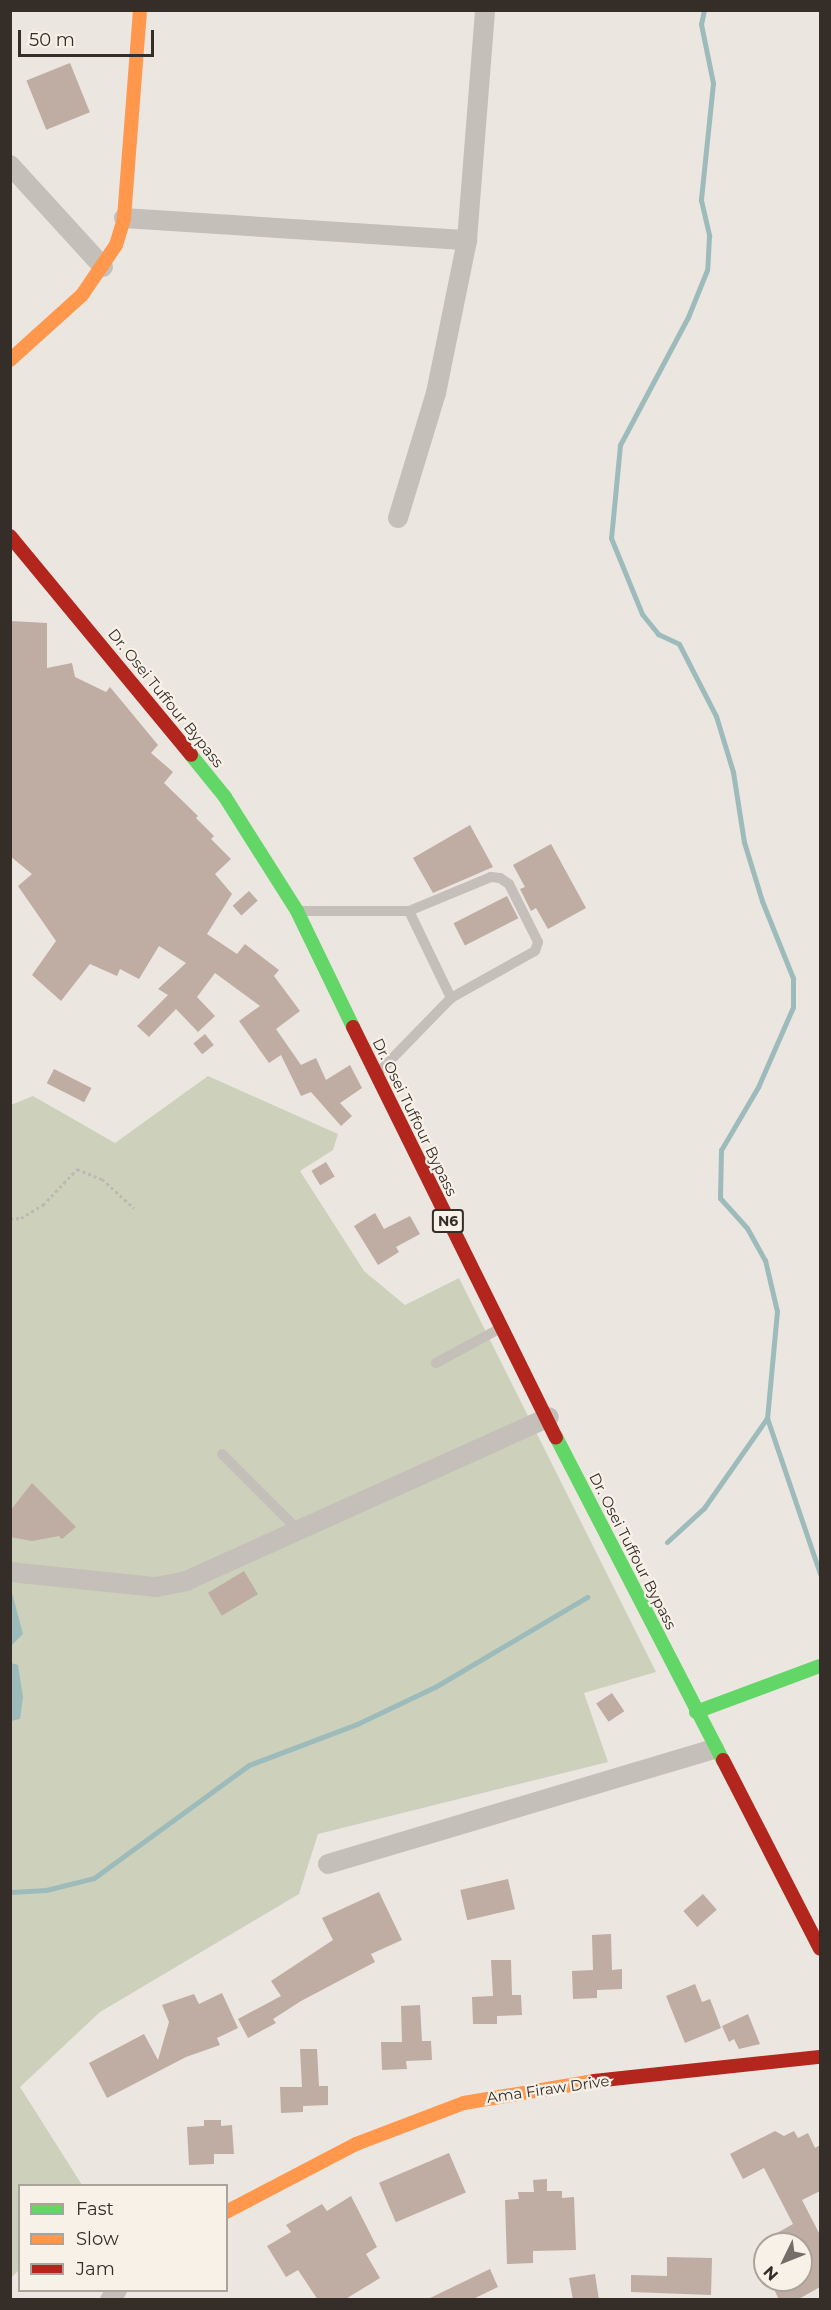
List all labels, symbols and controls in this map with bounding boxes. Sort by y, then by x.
scale bar [21,18,158,56]
text: 50 m [29,29,75,51]
street label: Dr. Osei Tuffour Bypass [104,625,228,771]
street label: Dr. Osei Tuffour Bypass [369,1035,461,1199]
road number: N6 [432,1210,464,1232]
street label: Dr. Osei Tuffour Bypass [586,1470,680,1632]
street label: Ama Firaw Drive [486,2071,610,2107]
legend [18,2184,228,2292]
text: Fast [76,2198,114,2220]
text: Slow [76,2228,119,2250]
north arrow [753,2232,813,2292]
text: Jam [76,2258,115,2280]
text: N [760,2262,782,2284]

